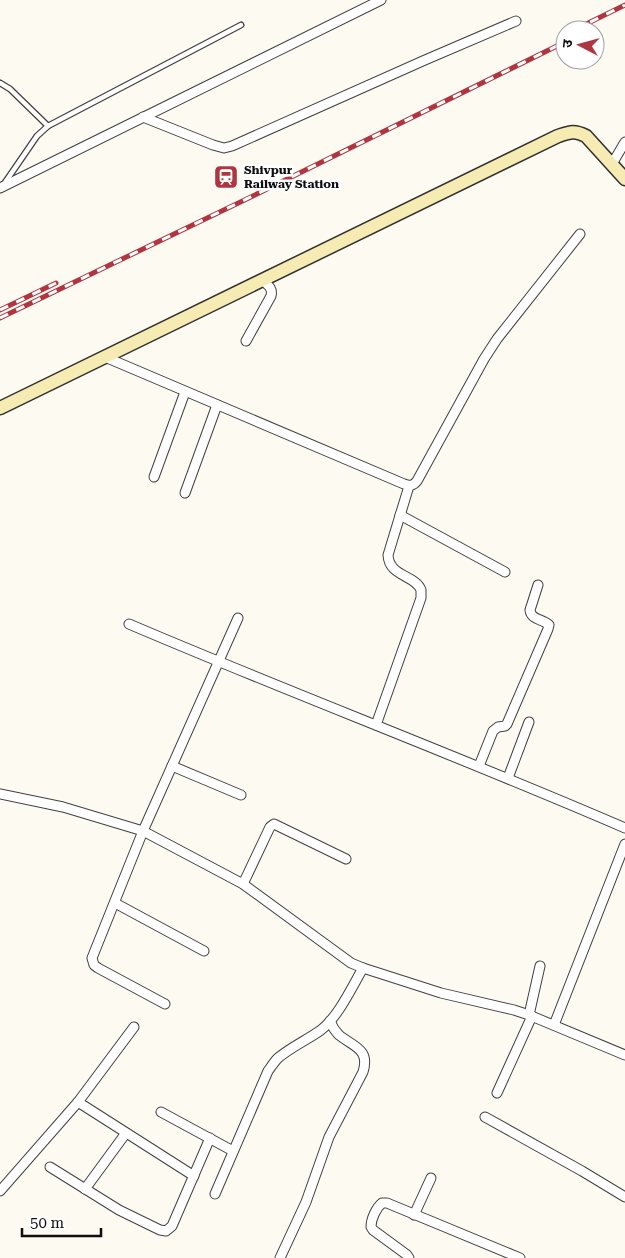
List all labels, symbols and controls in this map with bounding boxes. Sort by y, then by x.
north arrow [555,20,605,70]
text: उ [559,38,576,49]
place label: Shivpur Railway Station [244,163,339,191]
station icon: Shivpur Railway Station [213,164,239,190]
scale bar [22,1206,101,1238]
text: 50 m [30,1214,65,1232]

